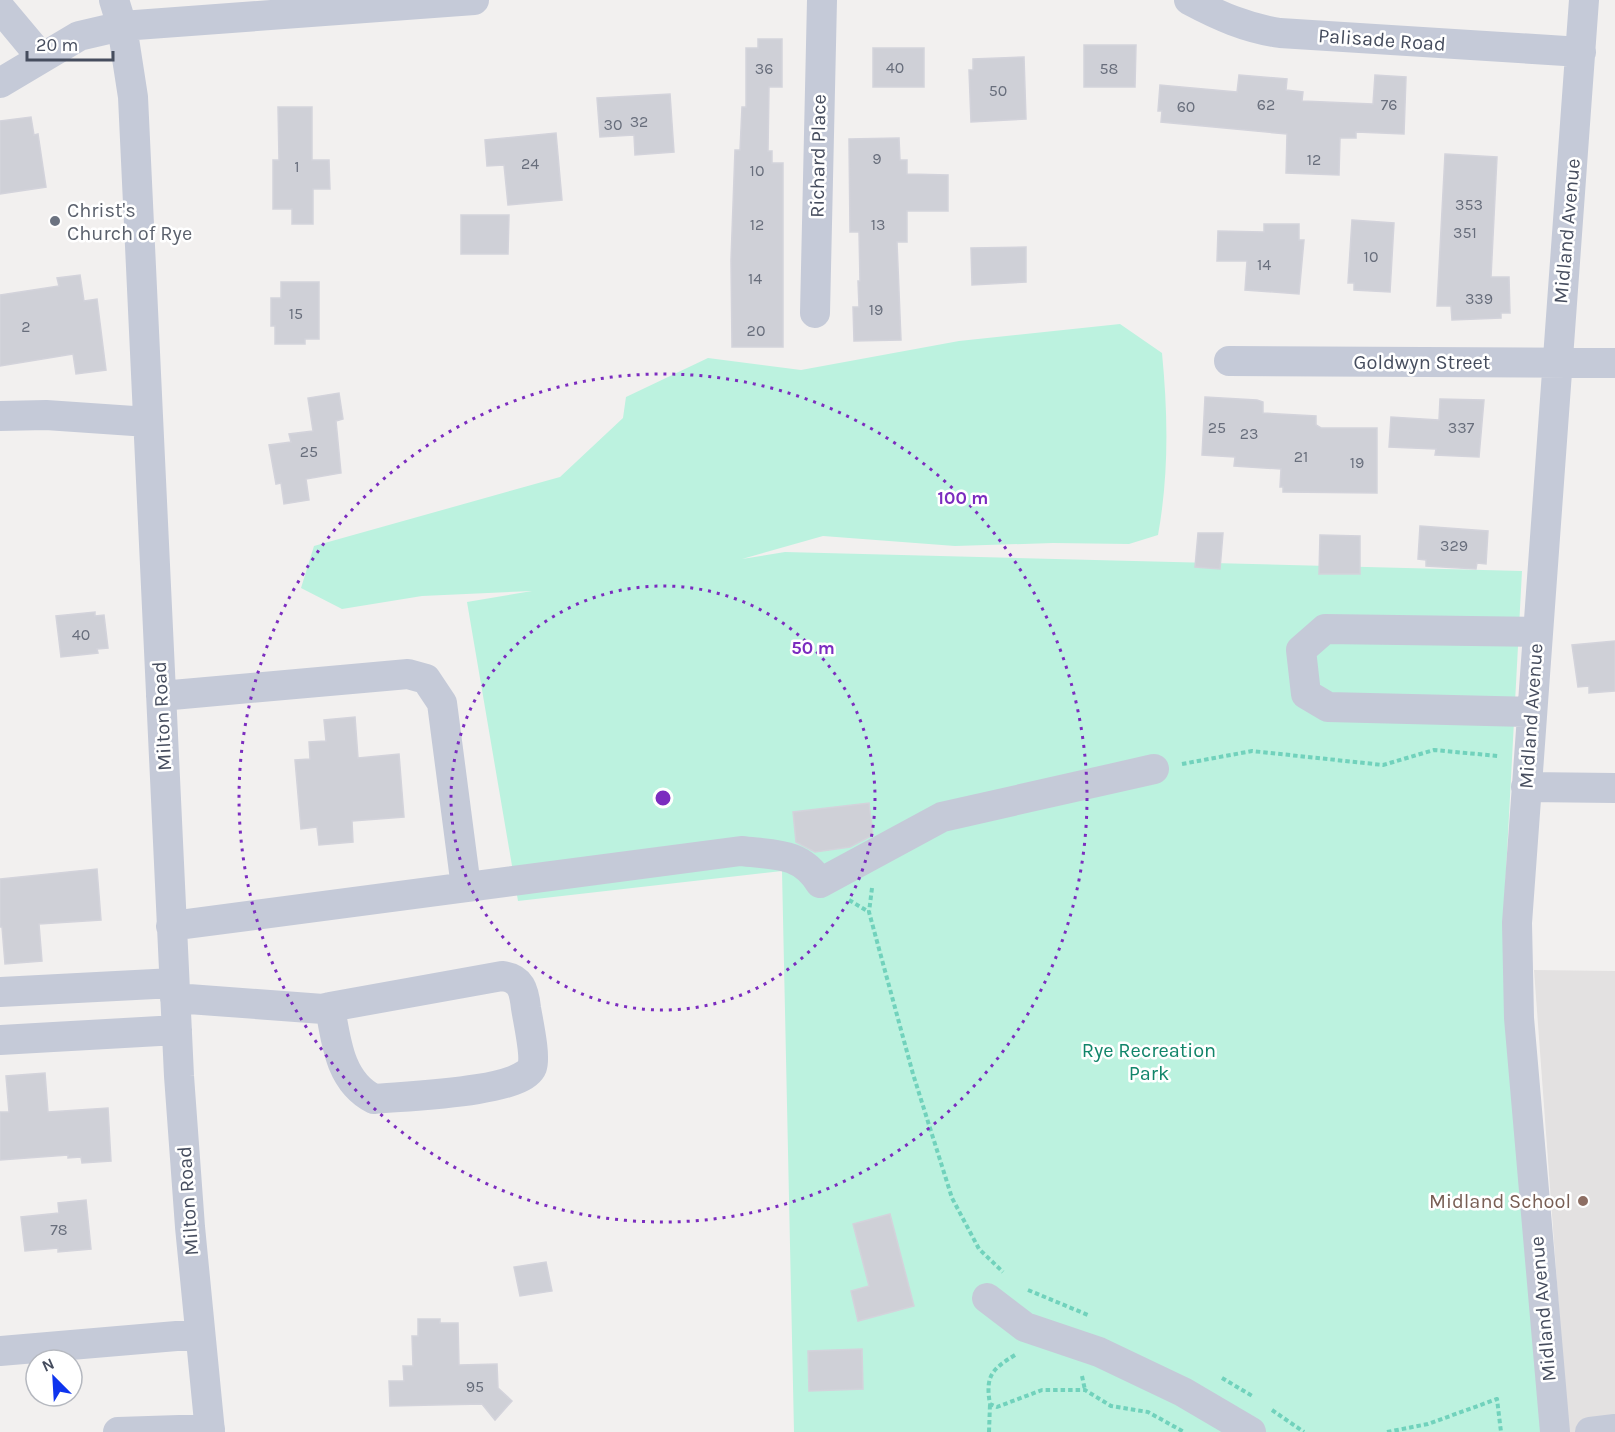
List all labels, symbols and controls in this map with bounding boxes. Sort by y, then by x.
scale bar [27,24,112,62]
street label: Palisade Road [1317,24,1447,56]
text: 20 m [36,34,78,56]
house number: 40 [886,58,904,77]
house number: 36 [755,59,773,78]
house number: 58 [1100,59,1118,78]
house number: 50 [989,81,1007,100]
street label: Richard Place [805,94,831,218]
house number: 62 [1257,95,1275,114]
house number: 76 [1381,95,1397,114]
house number: 60 [1177,97,1195,116]
house number: 32 [630,112,648,131]
house number: 30 [604,115,622,134]
house number: 9 [872,149,882,168]
house number: 12 [1307,150,1321,169]
house number: 24 [521,154,539,173]
house number: 1 [294,157,300,176]
street label: Midland Avenue [1549,157,1585,305]
house number: 10 [750,161,764,180]
house number: 353 [1455,195,1483,214]
place label: Christ's Church of Rye [67,199,192,245]
marker: Christ's Church of Rye [48,214,62,228]
house number: 12 [750,215,764,234]
house number: 13 [871,215,885,234]
house number: 351 [1453,223,1477,242]
house number: 10 [1364,247,1378,266]
house number: 14 [1257,255,1271,274]
house number: 14 [748,269,762,288]
house number: 339 [1465,289,1493,308]
house number: 19 [869,300,883,319]
house number: 15 [289,304,303,323]
house number: 2 [21,317,31,336]
house number: 20 [747,321,765,340]
street label: Goldwyn Street [1354,351,1491,374]
house number: 25 [1208,418,1226,437]
house number: 337 [1448,418,1475,437]
house number: 23 [1240,424,1258,443]
house number: 25 [300,442,318,461]
house number: 21 [1294,447,1308,466]
house number: 19 [1350,453,1364,472]
text: 100 m [938,487,988,509]
house number: 329 [1440,536,1468,555]
house number: 40 [72,625,90,644]
text: 50 m [791,637,835,659]
street label: Midland Avenue [1514,642,1548,790]
street label: Milton Road [148,661,176,771]
centre of rings [653,788,673,808]
park label: Rye Recreation Park [1082,1039,1216,1085]
street label: Milton Road [173,1145,203,1257]
place label: Midland School [1429,1190,1571,1213]
marker: Midland School [1576,1194,1590,1208]
house number: 78 [50,1220,68,1239]
street label: Midland Avenue [1525,1235,1561,1383]
north arrow [24,1348,84,1408]
text: N [39,1354,57,1376]
house number: 95 [466,1377,484,1396]

